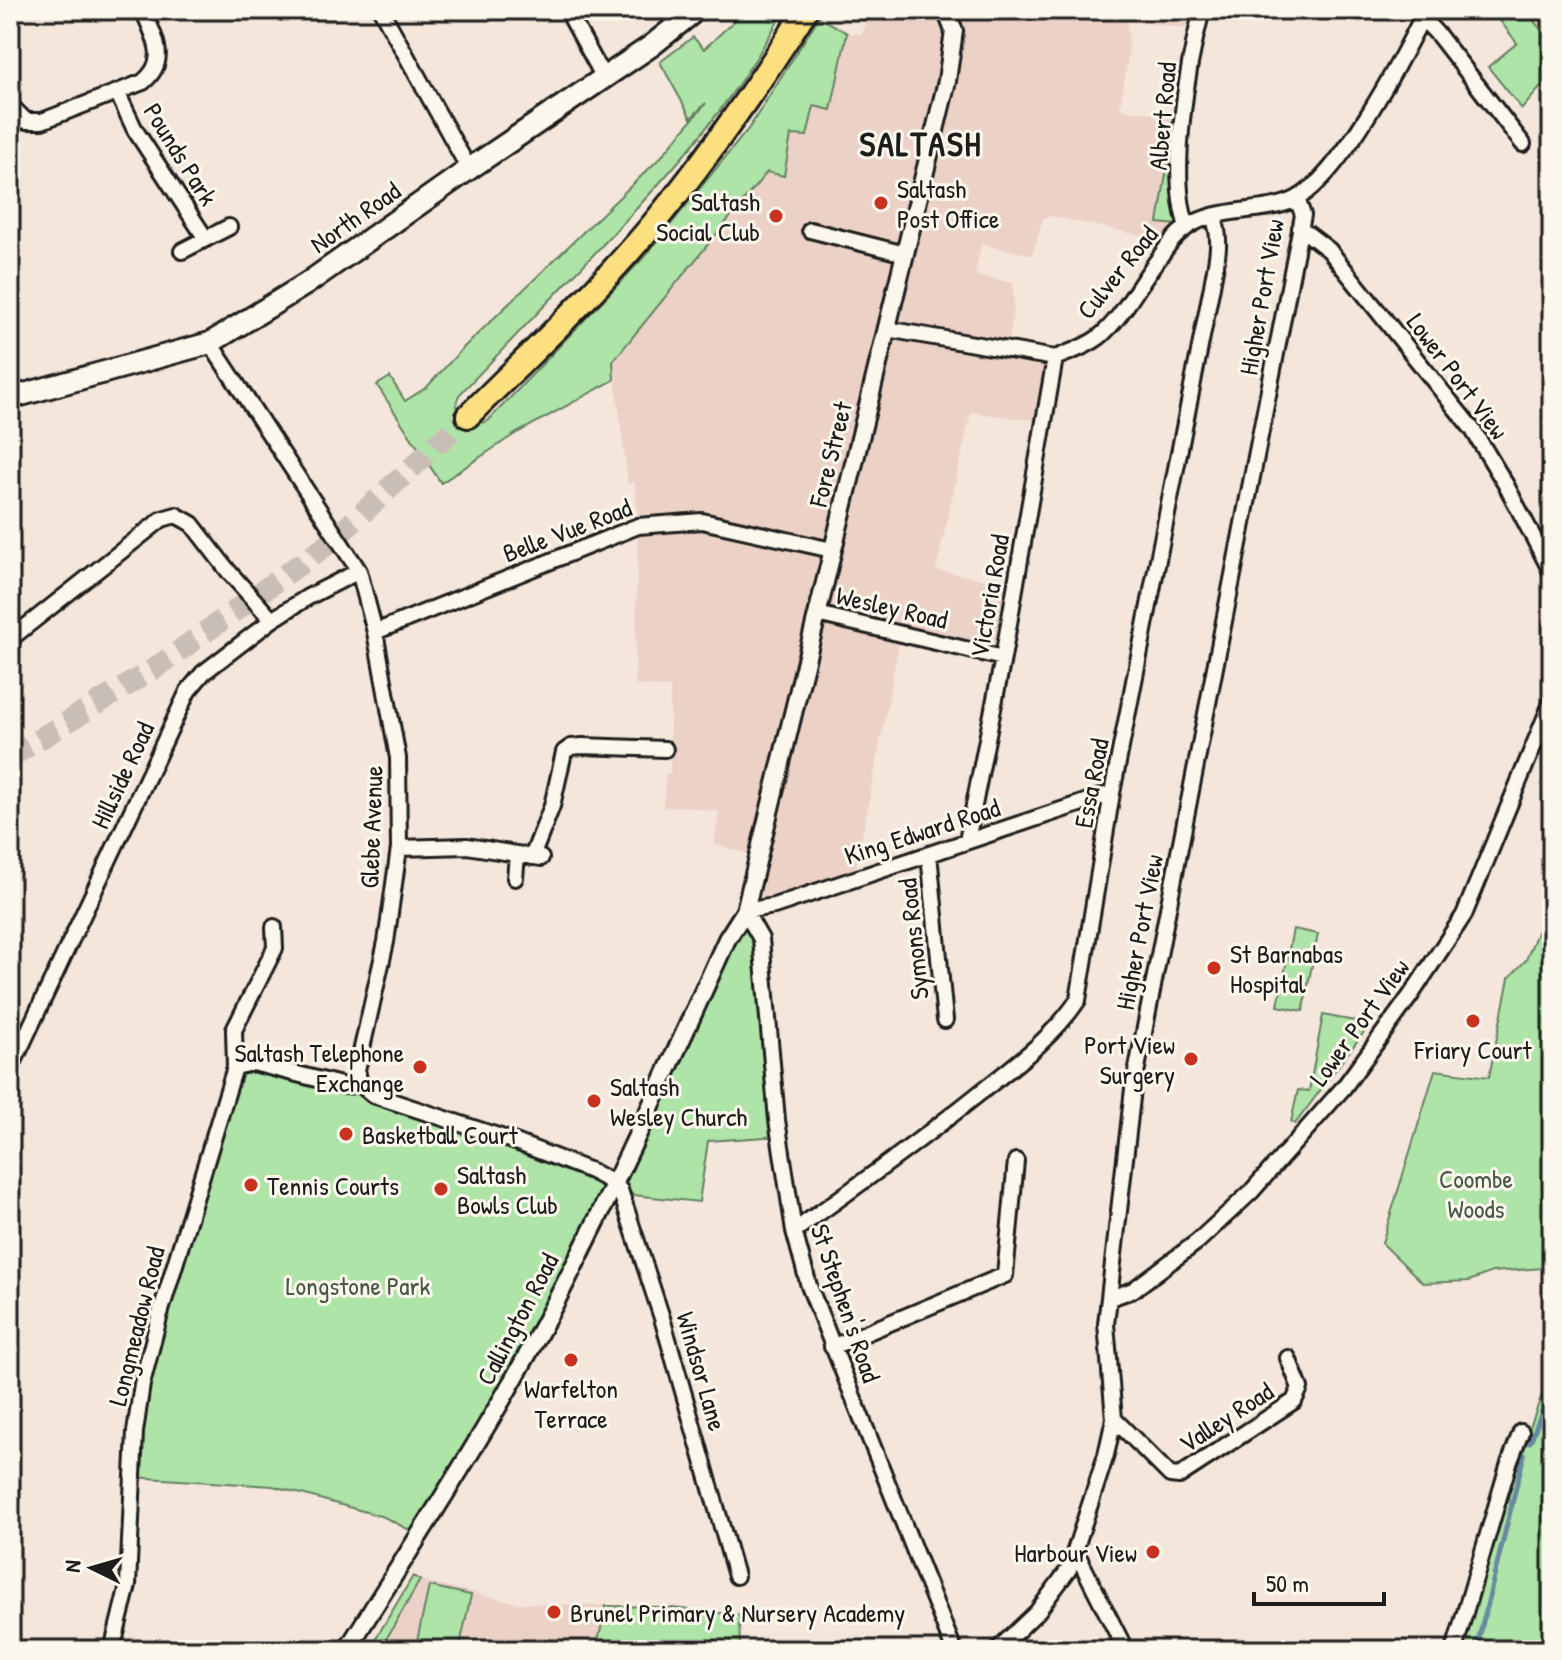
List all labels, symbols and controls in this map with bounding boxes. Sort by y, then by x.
street label: Albert Road [1140,61,1184,171]
street label: Pounds Park [136,96,226,212]
district label: SALTASH [860,121,982,167]
place label: Saltash Post Office [897,171,999,236]
street label: North Road [303,173,407,261]
place label: Saltash Social Club [656,184,760,249]
marker: Saltash Post Office [872,194,890,212]
marker: Saltash Social Club [767,207,785,225]
street label: Higher Port View [1230,216,1292,378]
street label: Culver Road [1068,218,1166,326]
street label: Lower Port View [1399,306,1517,446]
street label: Fore Street [800,397,860,511]
street label: Belle Vue Road [498,489,636,571]
street label: Victoria Road [961,532,1017,660]
street label: Wesley Road [833,577,951,637]
street label: Hillside Road [82,716,162,834]
street label: Essa Road [1065,735,1117,831]
street label: Glebe Avenue [351,765,391,889]
street label: King Edward Road [840,789,1004,873]
street label: Higher Port View [1107,851,1171,1013]
street label: Symons Road [889,877,937,1001]
place label: St Barnabas Hospital [1230,936,1343,1001]
street label: Lower Port View [1301,951,1417,1093]
marker: St Barnabas Hospital [1205,959,1223,977]
marker: Friary Court [1464,1012,1482,1030]
place label: Port View Surgery [1084,1027,1175,1092]
place label: Friary Court [1414,1032,1532,1067]
place label: Saltash Telephone Exchange [235,1035,404,1100]
marker: Port View Surgery [1182,1050,1200,1068]
marker: Saltash Telephone Exchange [411,1058,429,1076]
place label: Saltash Wesley Church [610,1069,747,1134]
marker: Saltash Wesley Church [585,1092,603,1110]
place label: Basketball Court [362,1117,519,1152]
marker: Basketball Court [337,1125,355,1143]
place label: Saltash Bowls Club [457,1157,558,1222]
park label: Coombe Woods [1439,1161,1513,1226]
place label: Tennis Courts [267,1168,399,1203]
marker: Tennis Courts [242,1176,260,1194]
marker: Saltash Bowls Club [432,1180,450,1198]
street label: St Stephen's Road [803,1219,889,1387]
street label: Longmeadow Road [99,1243,173,1409]
street label: Callington Road [468,1247,566,1391]
park label: Longstone Park [286,1268,430,1303]
street label: Windsor Lane [668,1307,736,1435]
marker: Warfelton Terrace [562,1351,580,1369]
place label: Warfelton Terrace [524,1371,618,1436]
street label: Valley Road [1172,1373,1280,1461]
north arrow [52,1528,132,1608]
place label: Harbour View [1014,1535,1137,1570]
marker: Harbour View [1144,1543,1162,1561]
scale bar [1254,1556,1384,1606]
text: N [57,1559,88,1573]
text: 50 m [1266,1567,1309,1599]
place label: Brunel Primary & Nursery Academy [570,1595,905,1630]
marker: Brunel Primary & Nursery Academy [545,1603,563,1621]

